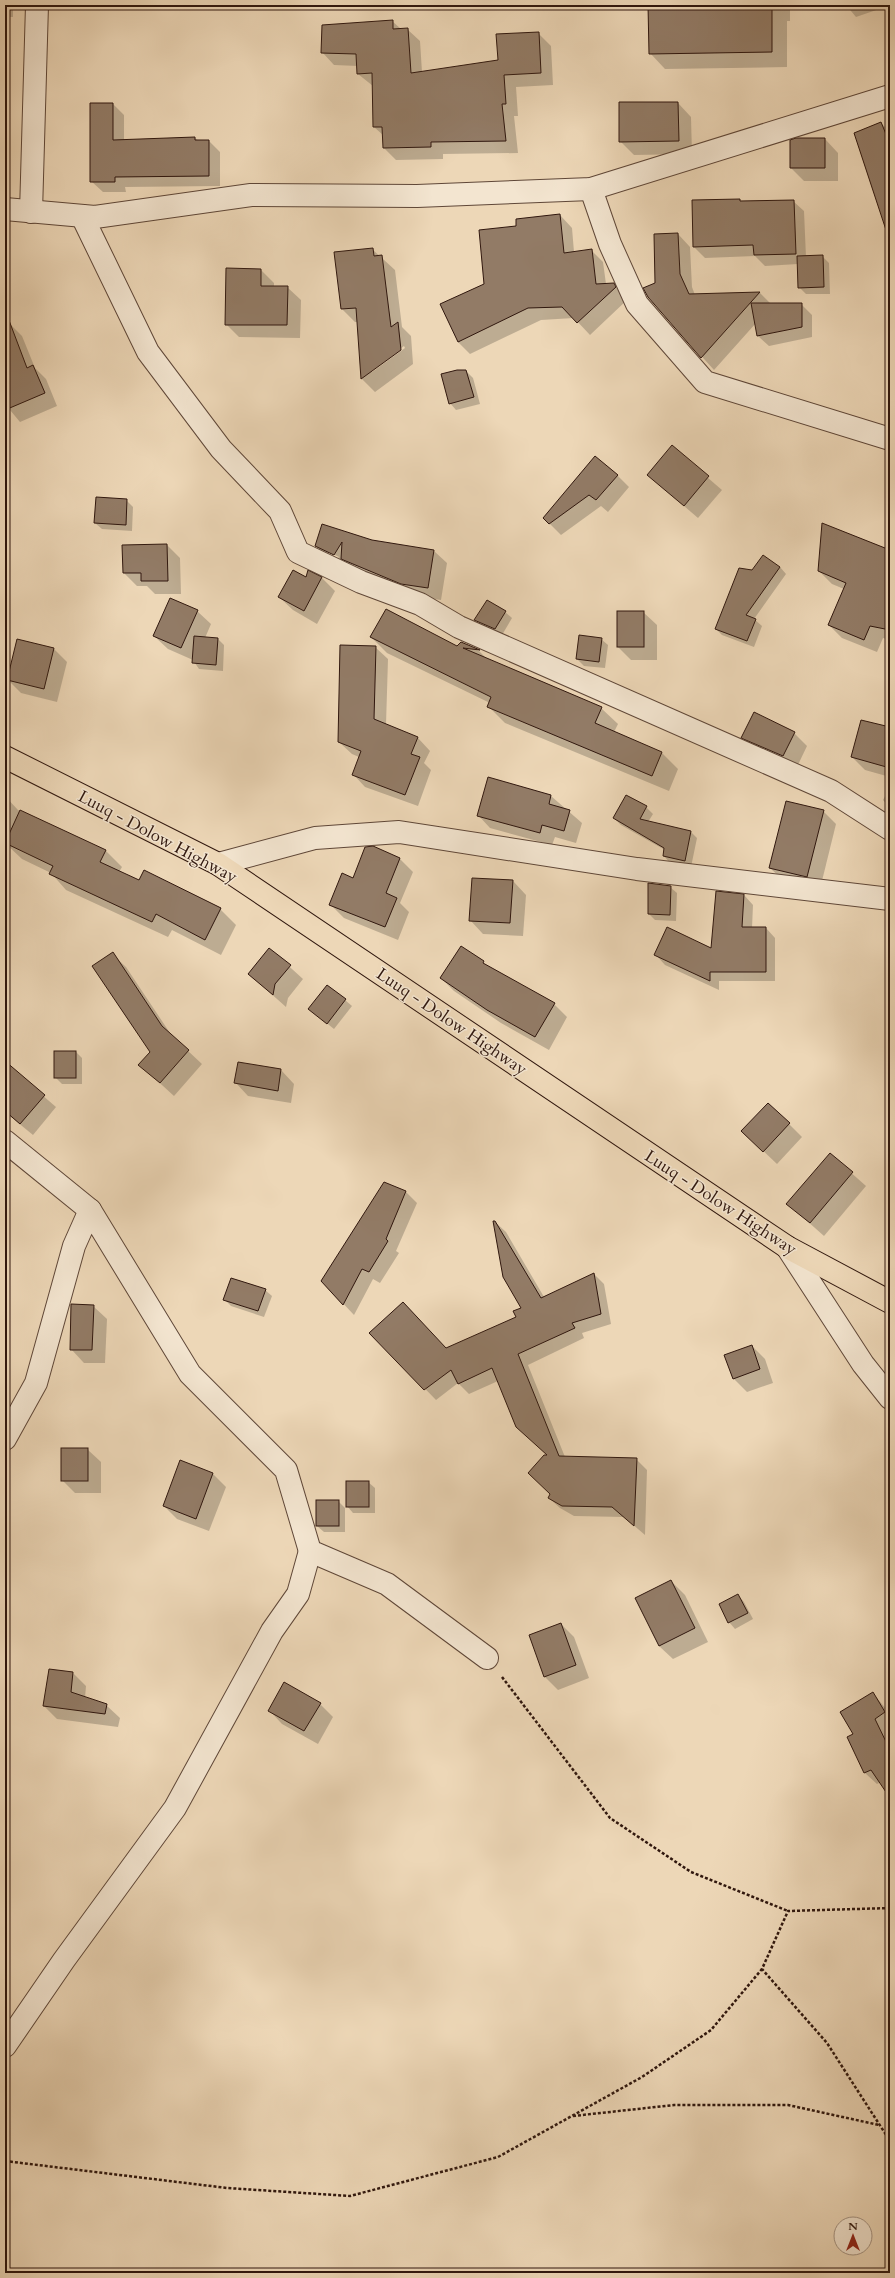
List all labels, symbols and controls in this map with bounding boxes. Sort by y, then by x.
street label: Luuq - Dolow Highway [74,785,241,888]
street label: Luuq - Dolow Highway [372,962,532,1081]
street label: Luuq - Dolow Highway [640,1144,801,1260]
north arrow [833,2216,873,2256]
text: N [848,2219,858,2234]

